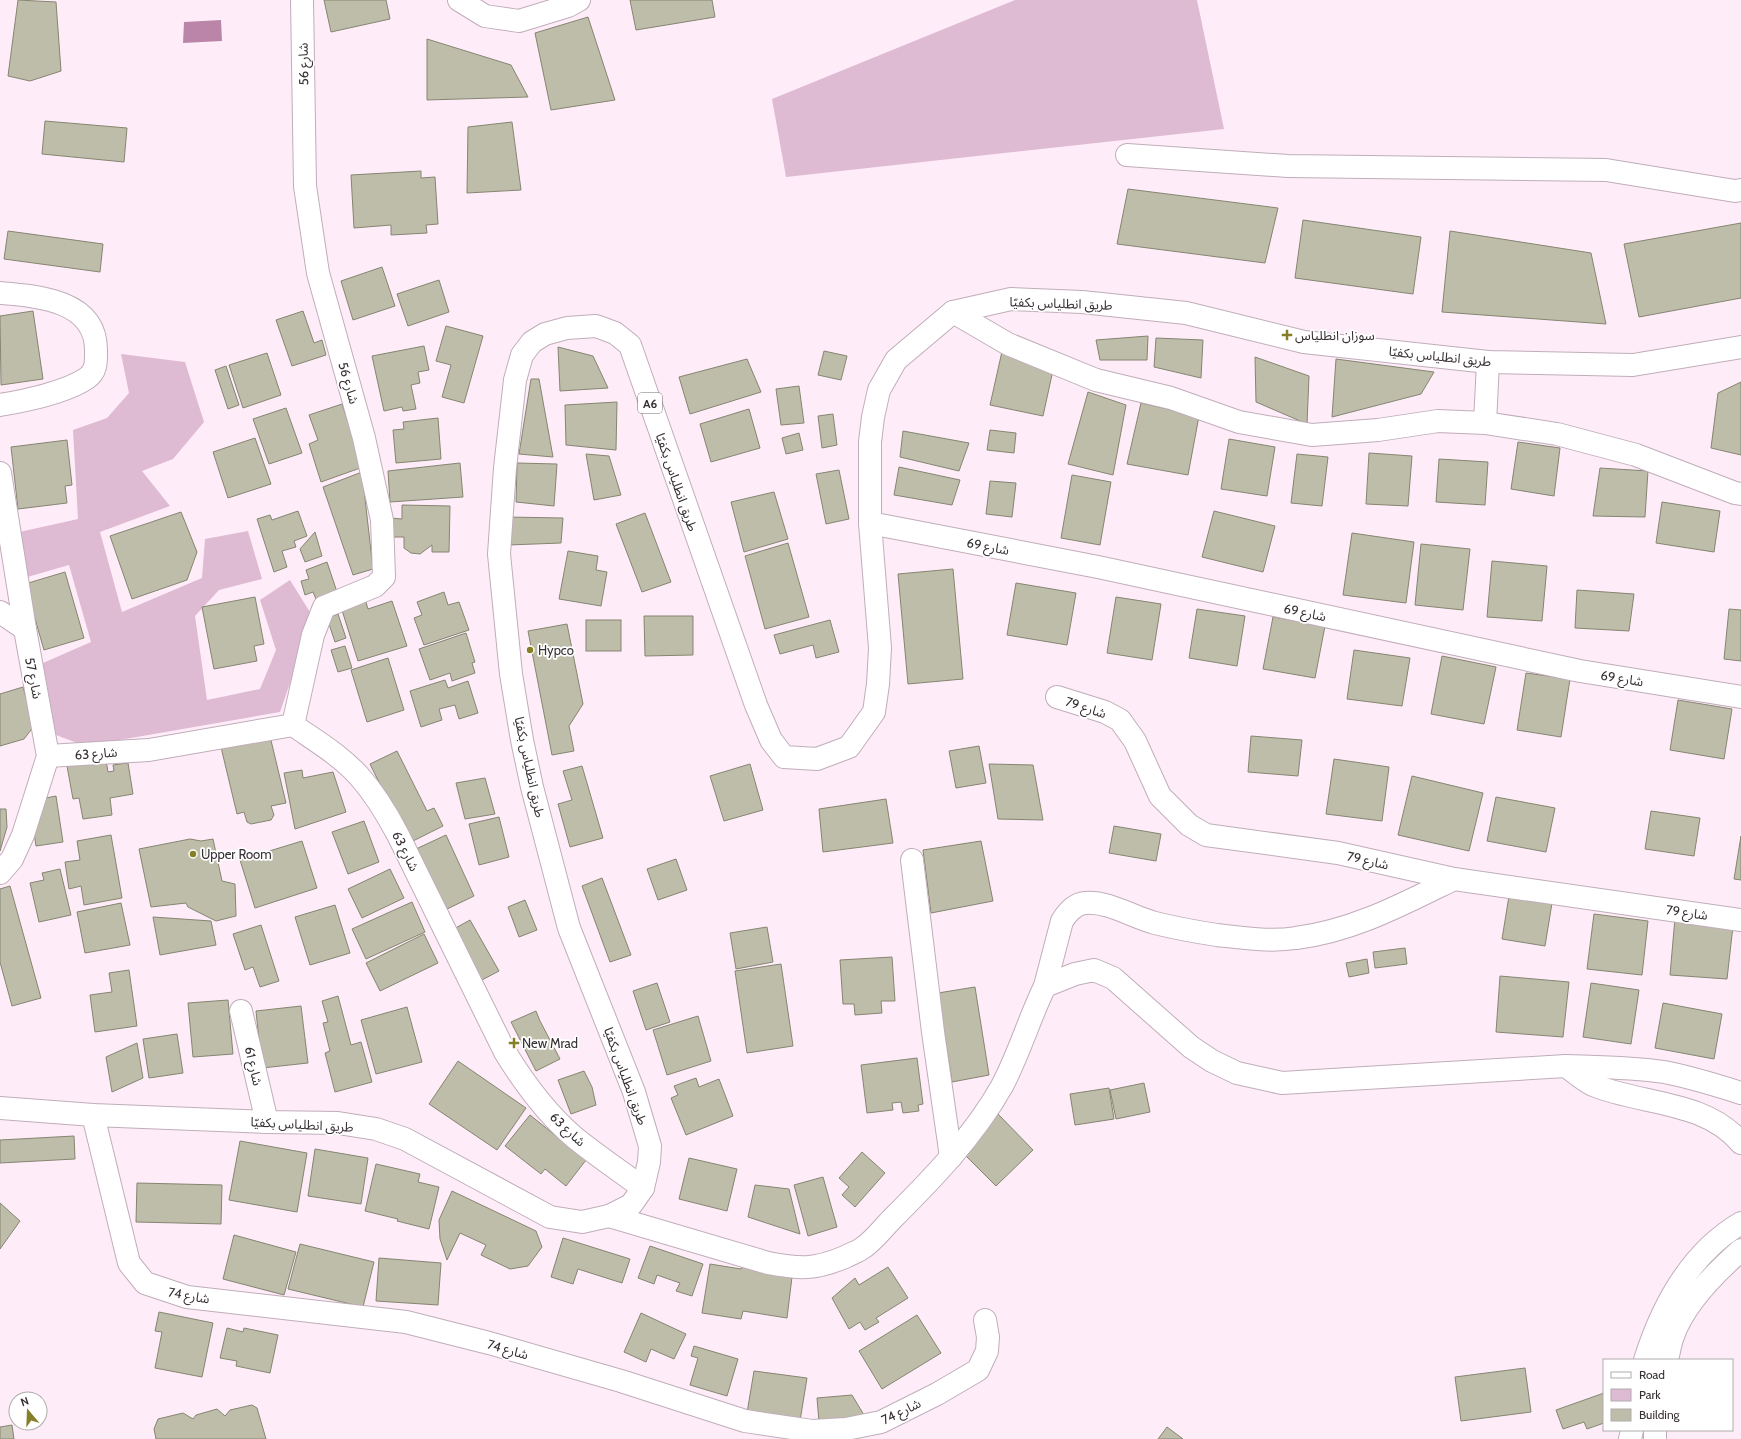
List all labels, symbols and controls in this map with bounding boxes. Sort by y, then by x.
street label: شارع 56 [295,42,314,85]
street label: طريق انطلياس بكفيّا [1009,293,1113,314]
place label: سوزان انطلياس [1295,327,1375,344]
marker: سوزان انطلياس [1282,330,1292,340]
street label: طريق انطلياس بكفيّا [1388,343,1492,370]
street label: شارع 56 [333,360,363,407]
road number: A6 [638,393,662,413]
street label: طريق انطلياس بكفيّا [652,431,701,534]
street label: شارع 69 [965,534,1011,561]
street label: شارع 69 [1282,600,1328,627]
place label: Hypco [538,642,574,658]
marker: Hypco [525,645,535,655]
street label: شارع 57 [19,656,46,701]
street label: شارع 69 [1599,667,1645,692]
street label: شارع 79 [1063,693,1109,724]
street label: طريق انطلياس بكفيّا [510,715,549,819]
street label: شارع 63 [74,744,118,765]
street label: شارع 63 [387,828,423,875]
place label: Upper Room [201,846,272,862]
street label: شارع 79 [1345,847,1390,875]
marker: Upper Room [188,849,198,859]
street label: شارع 79 [1665,901,1709,926]
street label: طريق انطلياس بكفيّا [600,1025,651,1128]
place label: New Mrad [522,1035,578,1051]
marker: New Mrad [509,1038,519,1048]
street label: شارع 61 [239,1045,266,1088]
street label: شارع 63 [545,1109,589,1152]
street label: طريق انطلياس بكفيّا [250,1113,354,1136]
street label: شارع 74 [166,1283,211,1309]
street label: شارع 74 [485,1336,530,1365]
legend [1603,1359,1733,1431]
text: Road [1639,1367,1665,1382]
text: Park [1639,1387,1661,1402]
north arrow [8,1391,48,1431]
text: N [19,1394,31,1409]
street label: شارع 74 [879,1395,925,1430]
text: Building [1639,1407,1681,1422]

